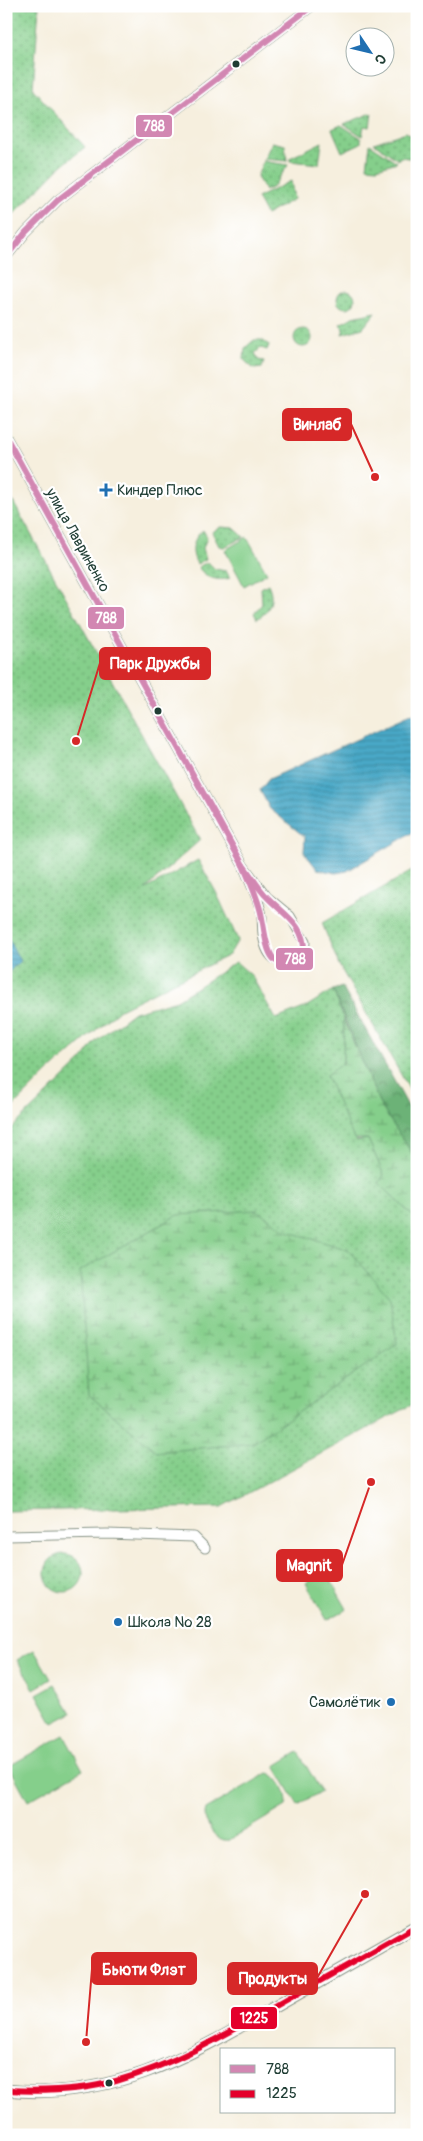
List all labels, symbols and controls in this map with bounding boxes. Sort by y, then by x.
north arrow [346,28,396,78]
text: С [371,51,390,68]
unlabelled marker [231,59,241,69]
line badge: 788 [135,114,173,138]
text: 788 [143,118,165,135]
callout: Винлаб [283,409,351,440]
text: Винлаб [293,415,342,435]
place label: Киндер Плюс [117,481,203,500]
marker: Киндер Плюс [99,483,113,497]
street label: улица Лавриненко [41,484,114,596]
line badge: 788 [87,606,125,630]
text: 788 [95,610,117,627]
callout: Парк Дружбы [100,648,210,679]
text: Парк Дружбы [110,654,200,674]
unlabelled marker [153,706,163,716]
line badge: 788 [275,947,314,971]
text: 788 [284,951,306,968]
callout: Magnit [277,1550,342,1581]
text: Magnit [286,1556,332,1576]
place label: Школа № 28 [128,1613,212,1632]
marker: Школа № 28 [112,1616,124,1628]
place label: Самолётик [309,1693,381,1712]
marker: Самолётик [385,1696,397,1708]
callout: Бьюти Флэт [92,1953,196,1984]
text: Бьюти Флэт [102,1960,187,1980]
callout: Продукты [228,1963,317,1994]
text: Продукты [239,1969,307,1989]
line badge: 1225 [230,2006,278,2030]
text: 1225 [240,2010,269,2027]
legend [220,2048,396,2114]
text: 788 [266,2060,289,2079]
unlabelled marker [104,2078,114,2088]
text: 1225 [266,2084,297,2103]

